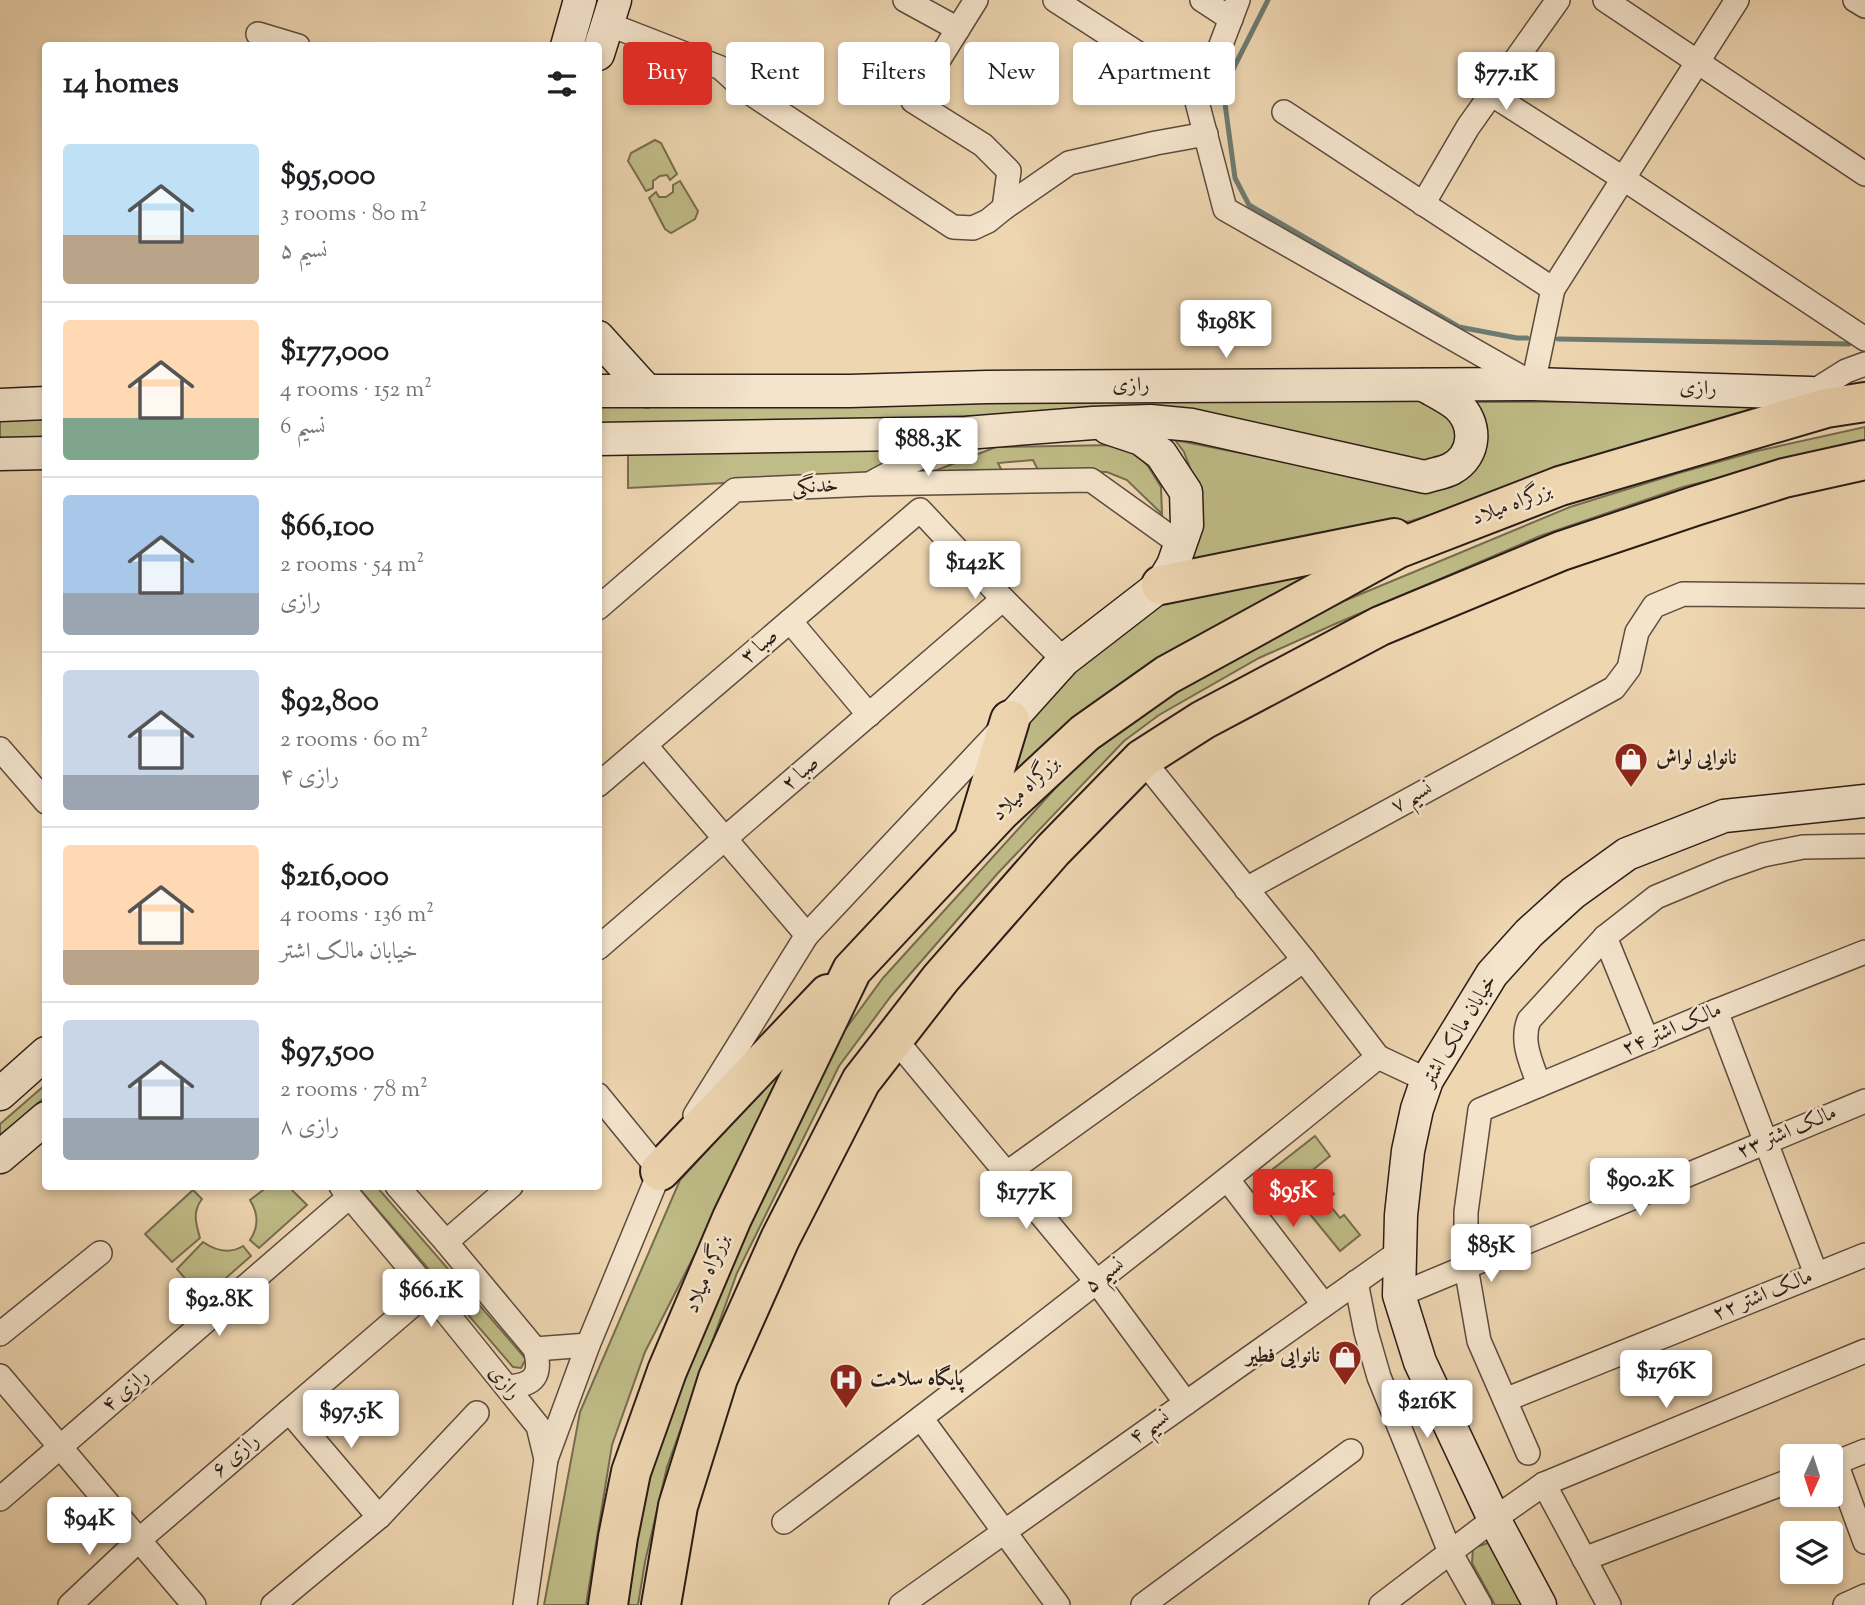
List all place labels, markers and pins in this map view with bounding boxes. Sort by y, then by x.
pin: $77.1K [1449,52,1563,112]
pin: $198K [1177,300,1275,360]
pin: $88.3K [871,419,985,478]
pin: $142K [926,542,1024,601]
shop icon: نانوایی لواش [1612,740,1650,789]
place label: نانوایی لواش [1656,744,1737,774]
pin: $90.2K [1583,1158,1697,1218]
pin: $95K [1252,1170,1334,1229]
pin: $177K [977,1172,1075,1231]
pin: $85K [1450,1224,1532,1284]
pin: $66.1K [374,1270,488,1329]
pin: $92.8K [162,1278,276,1338]
shop icon: نانوایی فطیر [1326,1338,1364,1387]
place label: نانوایی فطیر [1244,1342,1320,1372]
pin: $176K [1617,1350,1715,1410]
hospital icon: پایگاه سلامت [827,1361,865,1410]
place label: پایگاه سلامت [870,1364,965,1395]
pin: $216K [1378,1380,1476,1440]
pin: $97.5K [294,1390,408,1450]
pin: $94K [48,1498,130,1557]

